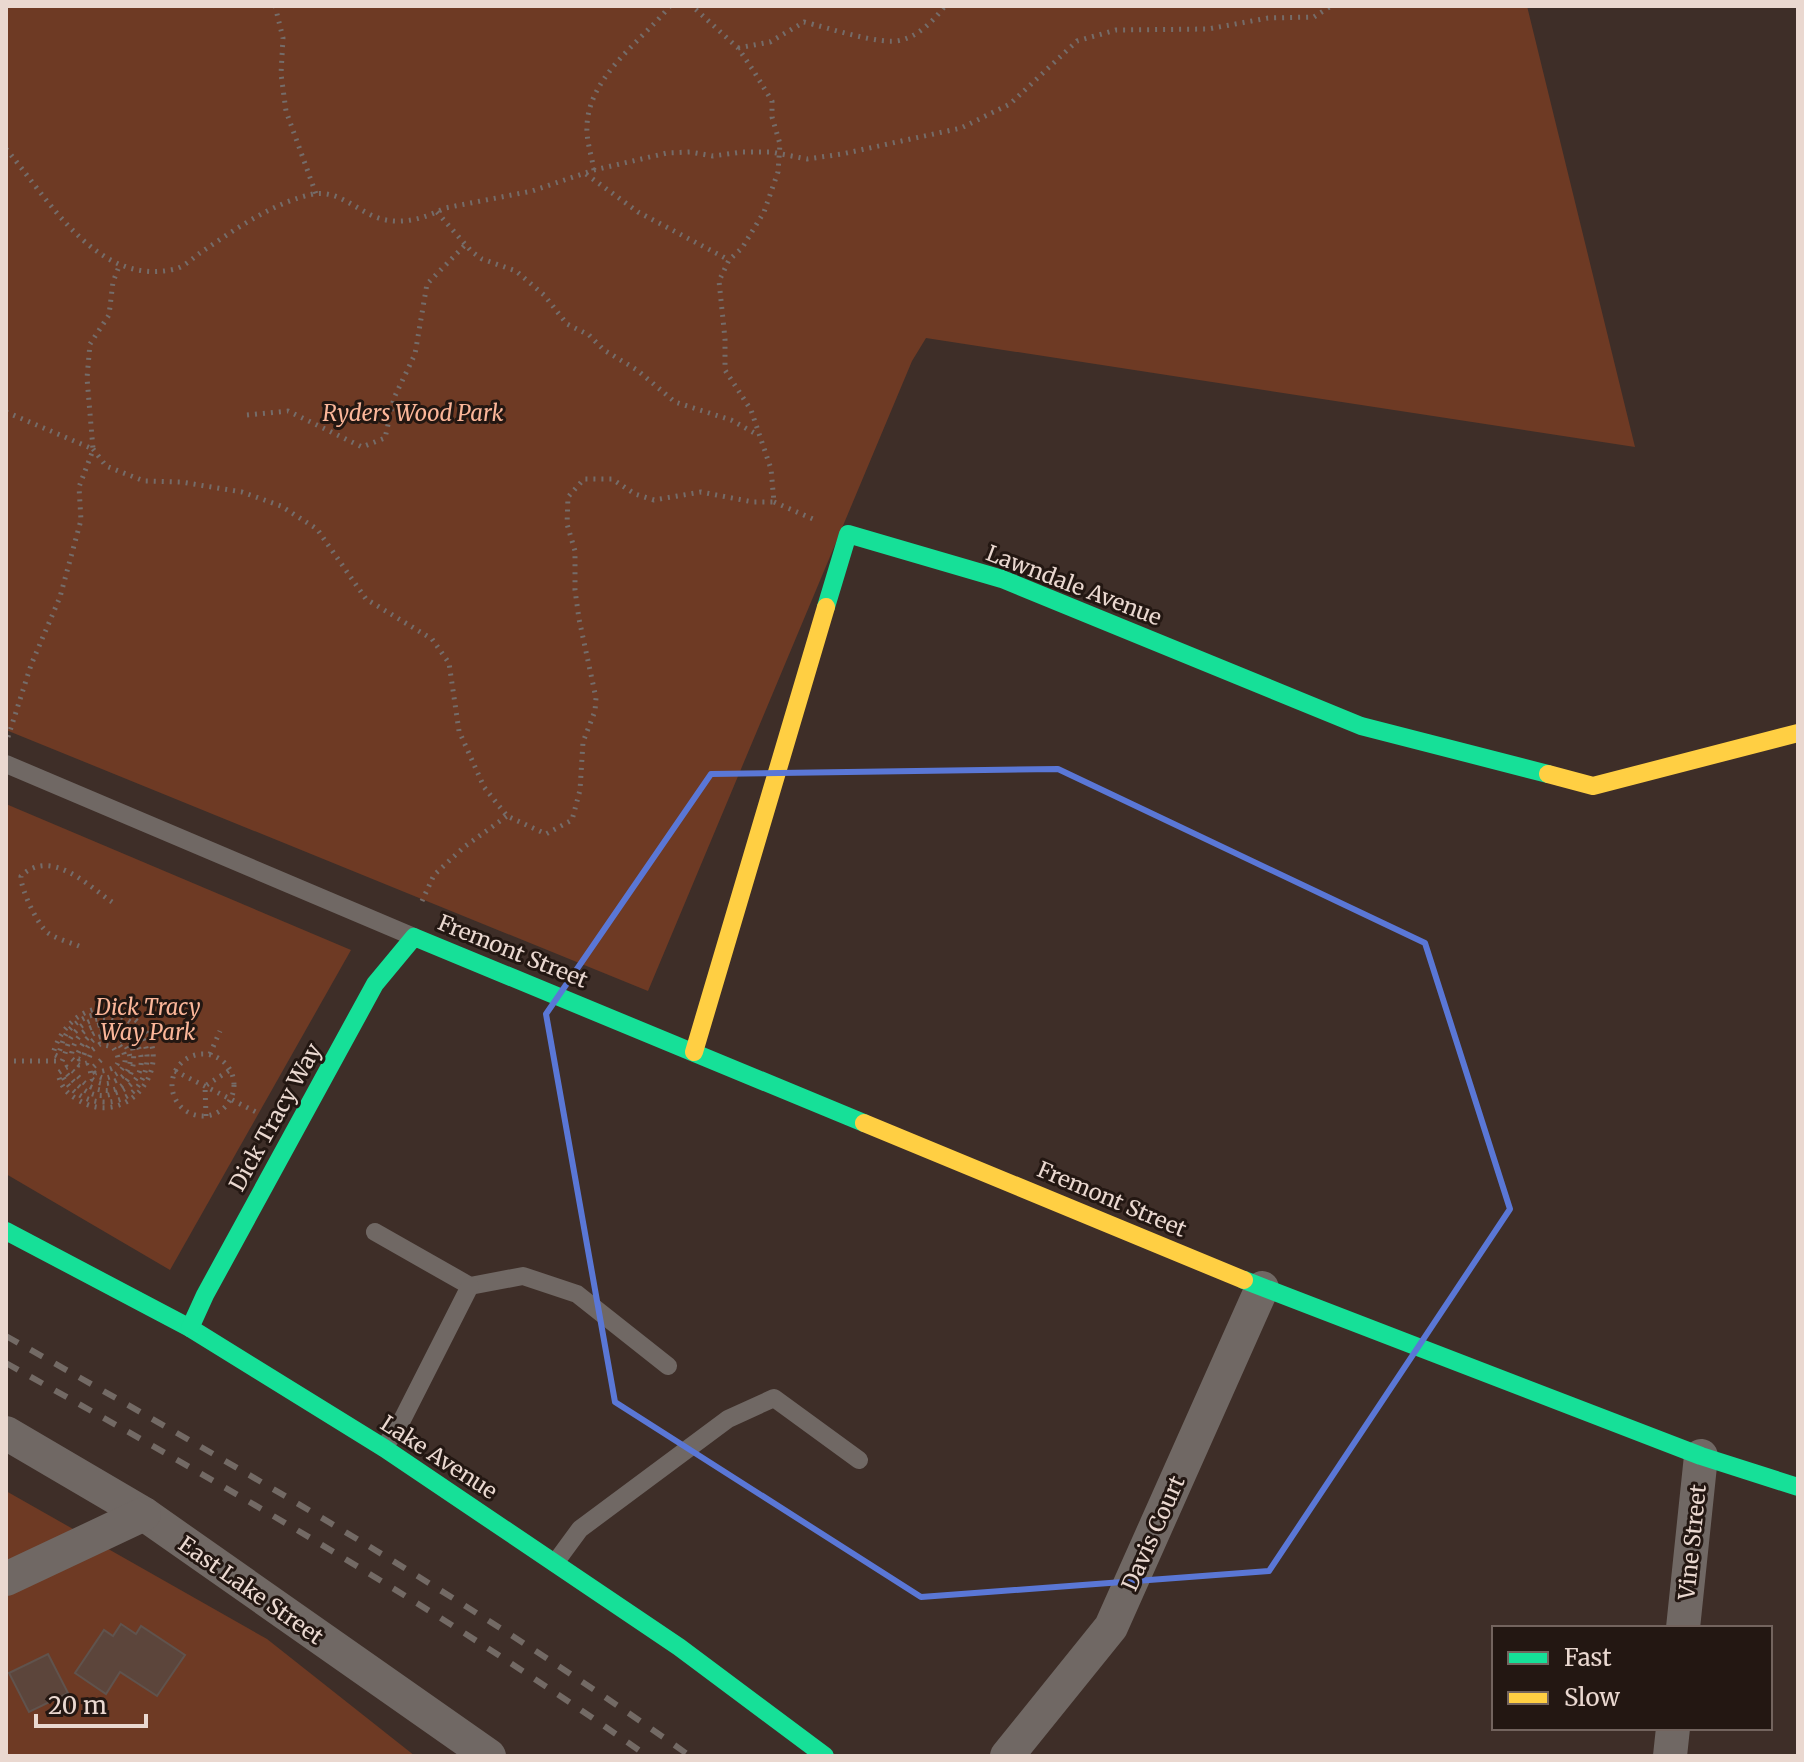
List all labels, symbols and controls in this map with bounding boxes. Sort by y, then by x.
park label: Ryders Wood Park [323,399,503,427]
street label: Lawndale Avenue [982,539,1166,631]
street label: Fremont Street [434,908,592,994]
park label: Dick Tracy Way Park [94,993,201,1046]
street label: Dick Tracy Way [223,1038,327,1196]
street label: Fremont Street [1033,1155,1191,1243]
street label: Lake Avenue [375,1409,503,1505]
street label: Davis Court [1115,1471,1191,1595]
street label: Vine Street [1672,1483,1712,1602]
street label: East Lake Street [173,1530,329,1651]
legend [1492,1626,1772,1730]
text: Fast [1564,1642,1612,1673]
scale bar [36,1678,146,1728]
text: Slow [1564,1682,1620,1713]
text: 20 m [48,1690,107,1721]

